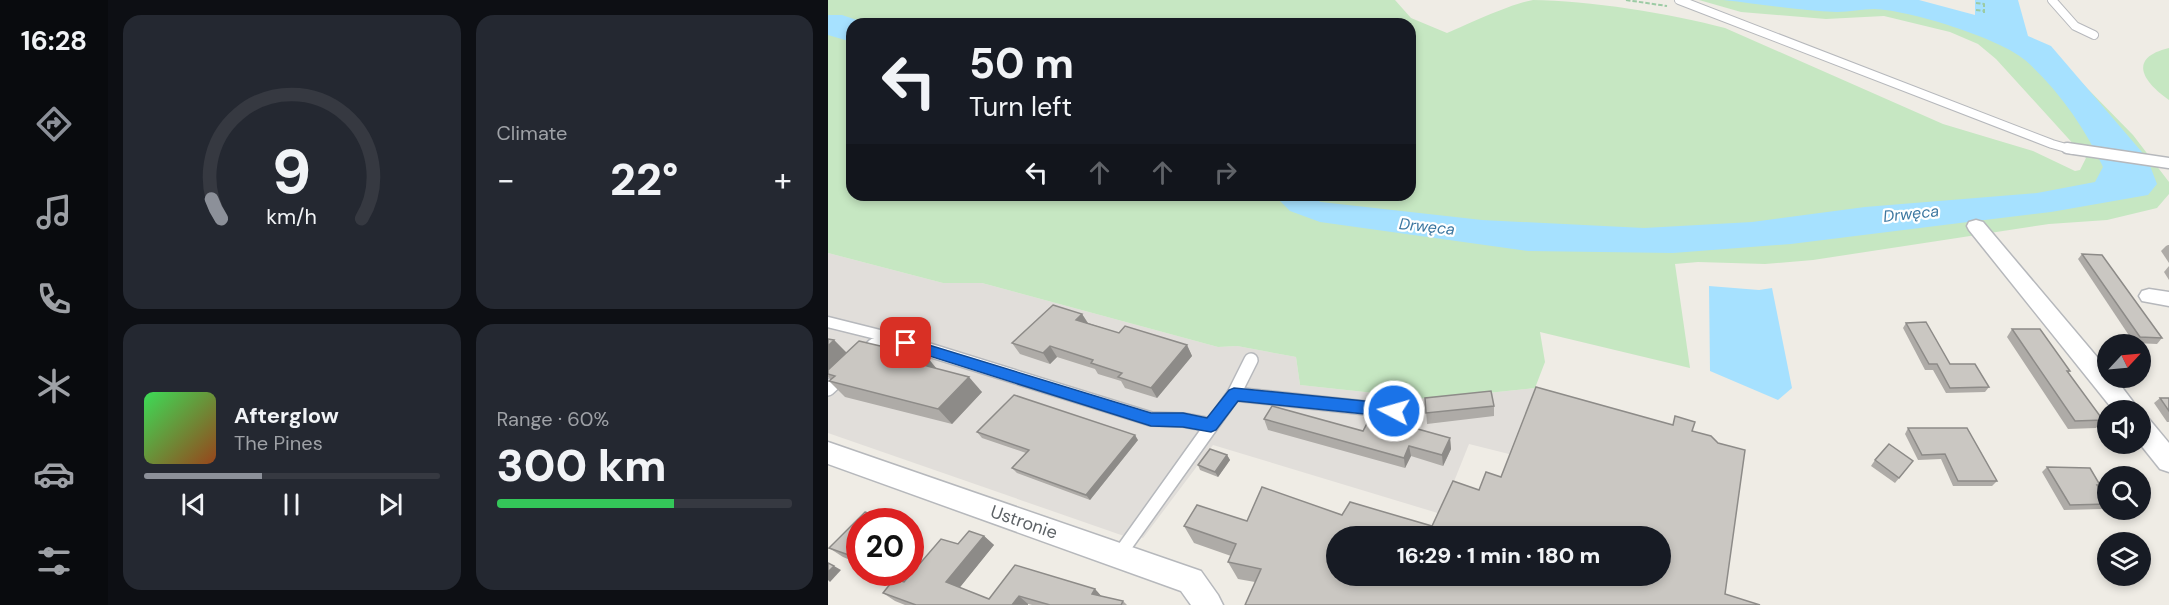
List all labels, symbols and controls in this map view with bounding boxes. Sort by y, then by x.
text: 16:28 [21,23,87,58]
text: 50 m [969,36,1074,91]
icon: left [870,42,948,120]
text: Turn left [969,89,1072,124]
icon: directions [33,103,75,145]
text: Climate [497,120,567,146]
text: 9 [272,131,312,212]
text: 22° [610,150,678,209]
icon: left [1020,156,1053,189]
icon: ahead [1083,156,1116,189]
icon: ahead [1146,156,1179,189]
icon: right [1209,156,1242,189]
text: − [497,158,515,201]
text: + [774,158,792,201]
icon: music [33,191,75,233]
water label: Drwęca [1882,200,1940,227]
text: km/h [266,203,317,231]
water label: Drwęca [1398,213,1456,240]
icon: phone [33,278,75,320]
pin [880,317,931,368]
icon: arrive [889,326,922,359]
north arrow [2097,334,2151,388]
map controls [2097,334,2151,586]
icon: climate [33,365,75,407]
position arrow [1362,379,1426,443]
button: sound [2097,400,2151,454]
text: Afterglow [234,401,339,430]
text: Range · 60% [497,406,609,432]
text: The Pines [234,430,323,456]
text: 300 km [497,436,667,495]
icon: car [33,453,75,495]
button: search [2097,466,2151,520]
icon: previous [177,488,210,521]
icon: pause [275,488,308,521]
icon: next [374,488,407,521]
street label: Ustronie [987,499,1061,545]
speed limit sign: 20 [846,508,924,586]
button: layers [2097,532,2151,586]
icon: filters [33,540,75,582]
text: 16:29 · 1 min · 180 m [1397,541,1600,570]

